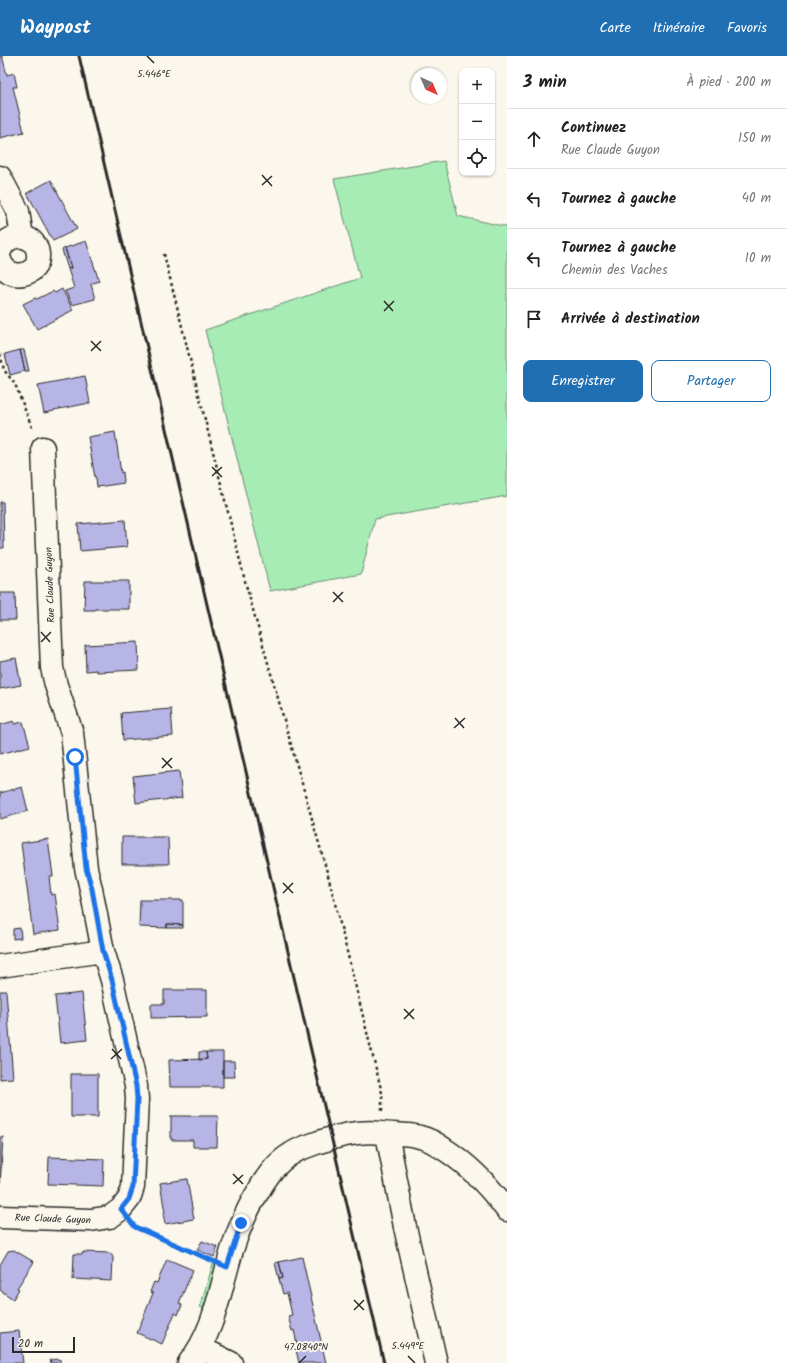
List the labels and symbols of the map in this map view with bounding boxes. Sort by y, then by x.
text: 5.446°E [137,66,172,82]
north arrow [411,68,447,104]
street label: Rue Claude Guyon [41,547,59,623]
route start [66,748,84,766]
street label: Rue Claude Guyon [15,1210,91,1228]
route end [232,1214,250,1232]
scale bar [12,1335,75,1354]
text: 5.449°E [392,1338,426,1354]
text: 47.0840°N [284,1339,328,1355]

